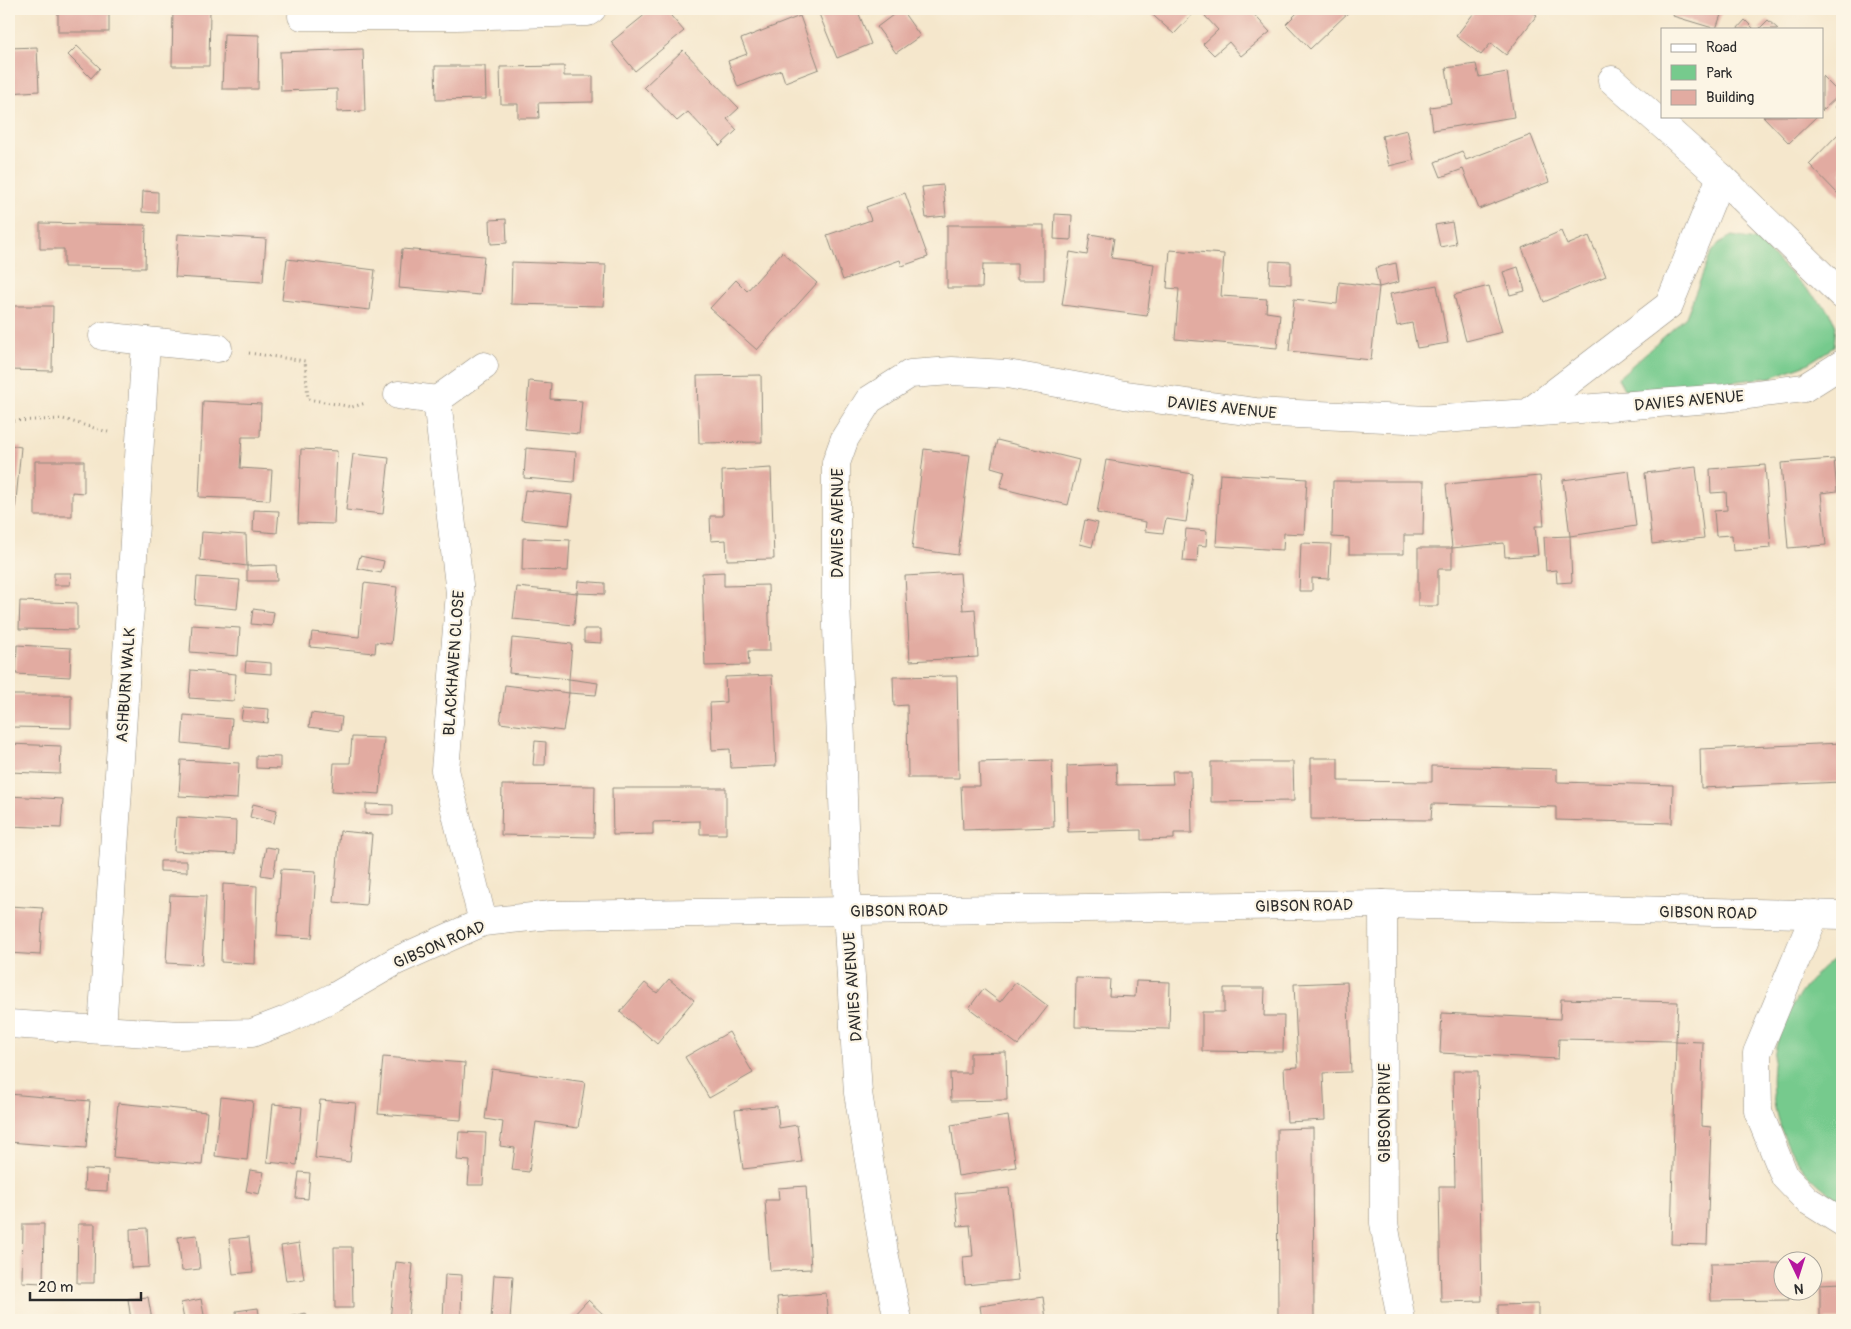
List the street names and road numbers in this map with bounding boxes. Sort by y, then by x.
street label: DAVIES AVENUE [1634,386,1745,416]
street label: DAVIES AVENUE [1166,392,1278,424]
street label: DAVIES AVENUE [828,468,848,578]
street label: BLACKHAVEN CLOSE [439,590,469,736]
street label: ASHBURN WALK [112,627,140,743]
street label: GIBSON ROAD [1255,895,1353,917]
street label: GIBSON ROAD [850,900,948,922]
street label: GIBSON ROAD [1659,902,1757,924]
street label: GIBSON ROAD [390,917,488,973]
street label: DAVIES AVENUE [839,931,867,1042]
street label: GIBSON DRIVE [1375,1063,1395,1163]

